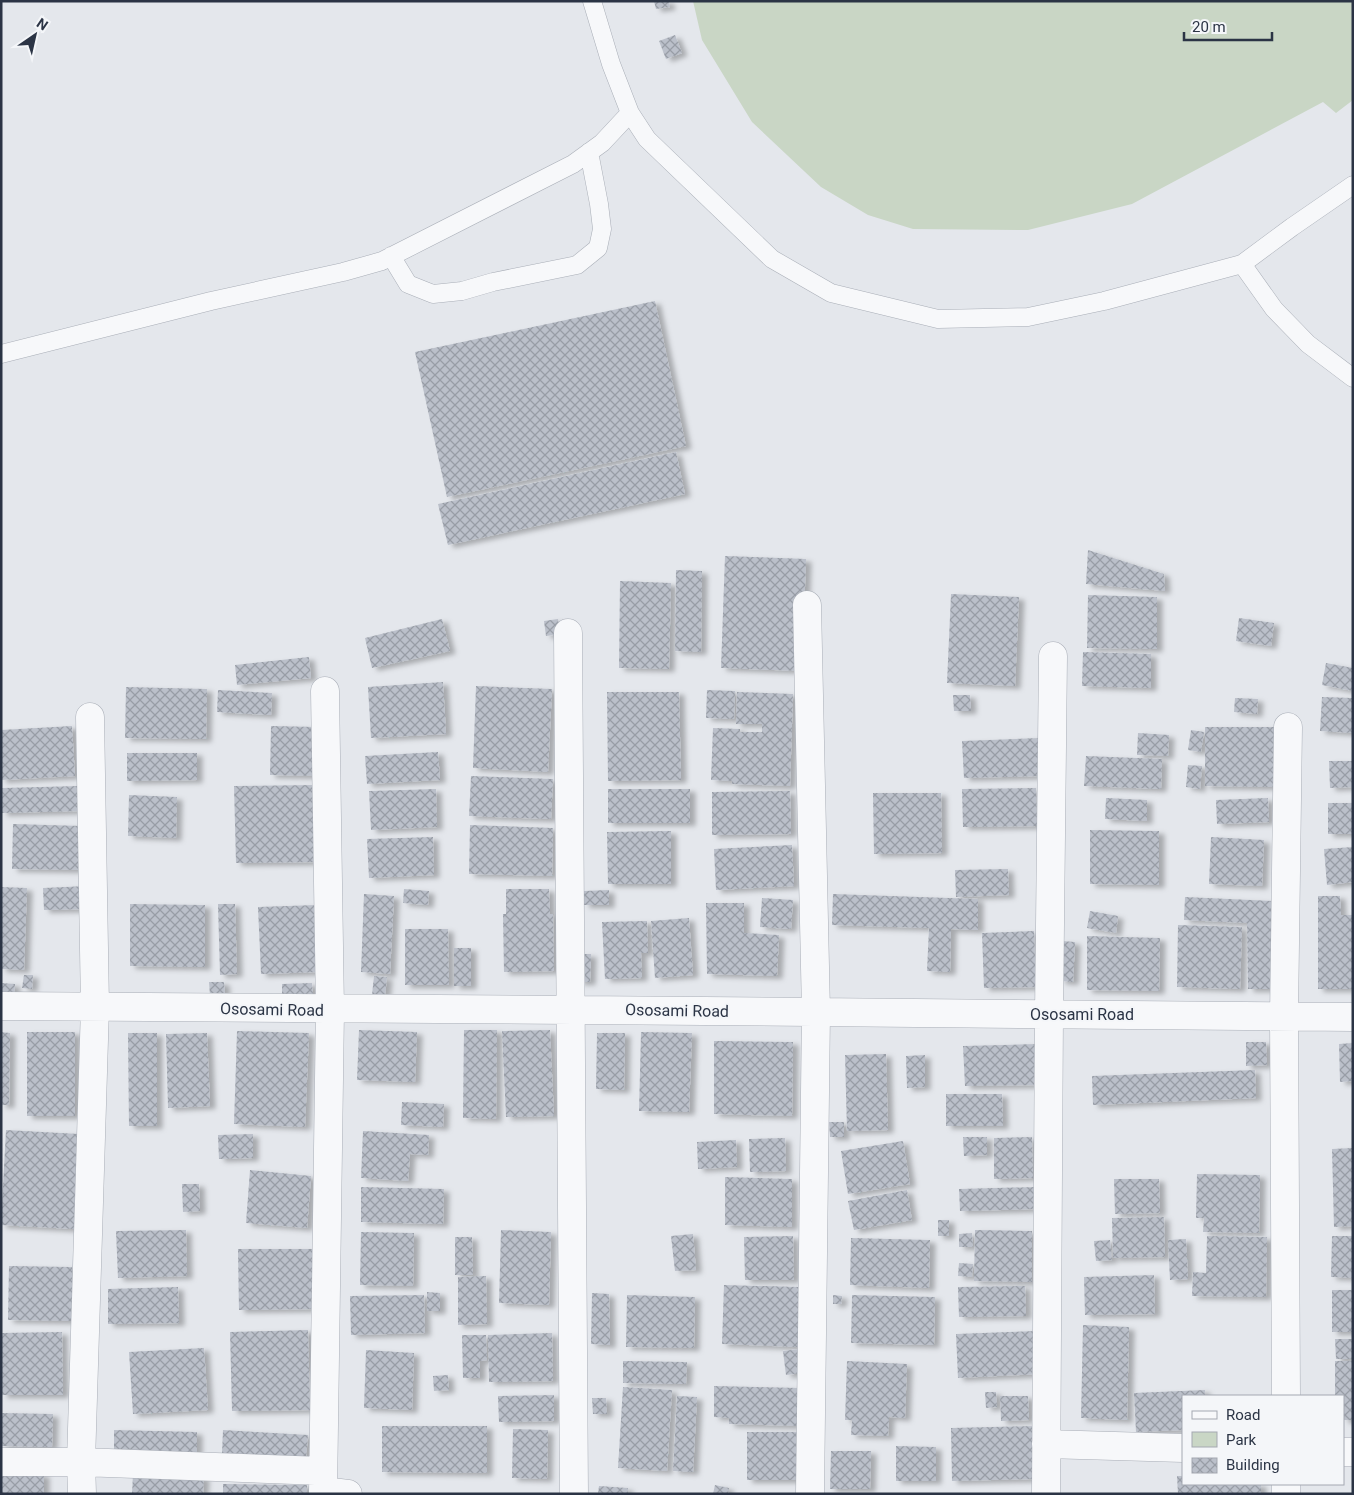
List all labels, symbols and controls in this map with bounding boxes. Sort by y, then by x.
north arrow [10,10,60,60]
scale bar [1184,10,1272,42]
text: N [34,15,51,34]
text: 20 m [1192,18,1226,36]
street label: Ososami Road [220,999,324,1020]
street label: Ososami Road [625,1000,729,1021]
street label: Ososami Road [1030,1005,1134,1024]
legend [1182,1395,1344,1485]
text: Road [1226,1406,1260,1424]
text: Park [1226,1431,1257,1449]
text: Building [1226,1456,1280,1474]

